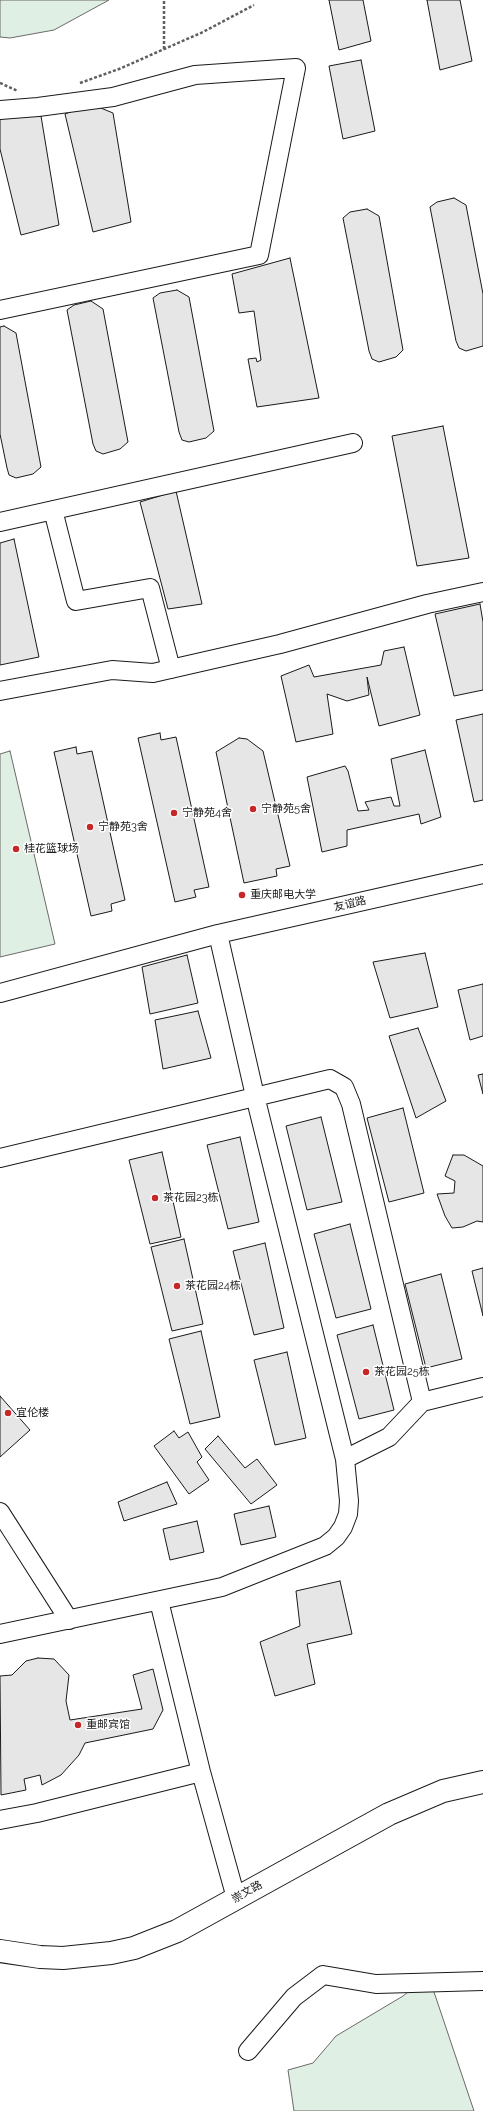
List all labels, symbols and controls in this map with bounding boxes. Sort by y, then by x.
place label: 宁静苑5舍 [261,802,311,816]
marker: 宁静苑5舍 [248,804,258,814]
place label: 宁静苑4舍 [182,806,232,820]
marker: 宁静苑4舍 [169,808,179,818]
place label: 宁静苑3舍 [98,820,148,834]
marker: 宁静苑3舍 [85,822,95,832]
place label: 桂花篮球场 [24,842,79,856]
marker: 桂花篮球场 [11,844,21,854]
place label: 重庆邮电大学 [250,888,316,902]
marker: 重庆邮电大学 [237,890,247,900]
street label: 友谊路 [332,894,368,914]
place label: 茶花园23栋 [163,1191,219,1205]
marker: 茶花园23栋 [150,1193,160,1203]
place label: 茶花园24栋 [185,1279,241,1293]
marker: 茶花园24栋 [172,1281,182,1291]
place label: 茶花园25栋 [374,1365,430,1379]
marker: 茶花园25栋 [361,1367,371,1377]
place label: 宜伦楼 [16,1406,49,1420]
marker: 宜伦楼 [3,1408,13,1418]
place label: 重邮宾馆 [86,1718,130,1732]
marker: 重邮宾馆 [73,1720,83,1730]
street label: 崇文路 [229,1878,265,1906]

